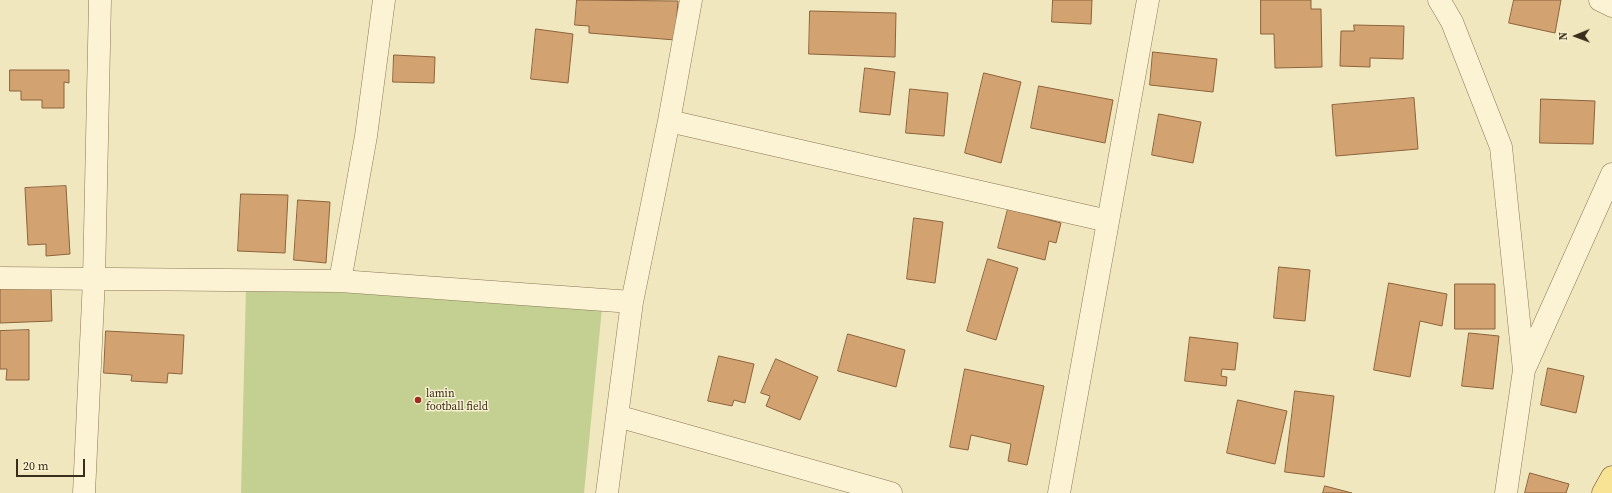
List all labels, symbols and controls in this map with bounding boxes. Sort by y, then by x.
north arrow [1556,16,1596,56]
text: N [1556,32,1571,40]
place label: lamin football field [426,387,488,413]
marker: lamin football field [413,395,423,405]
scale bar [18,451,87,477]
text: 20 m [23,458,49,474]

